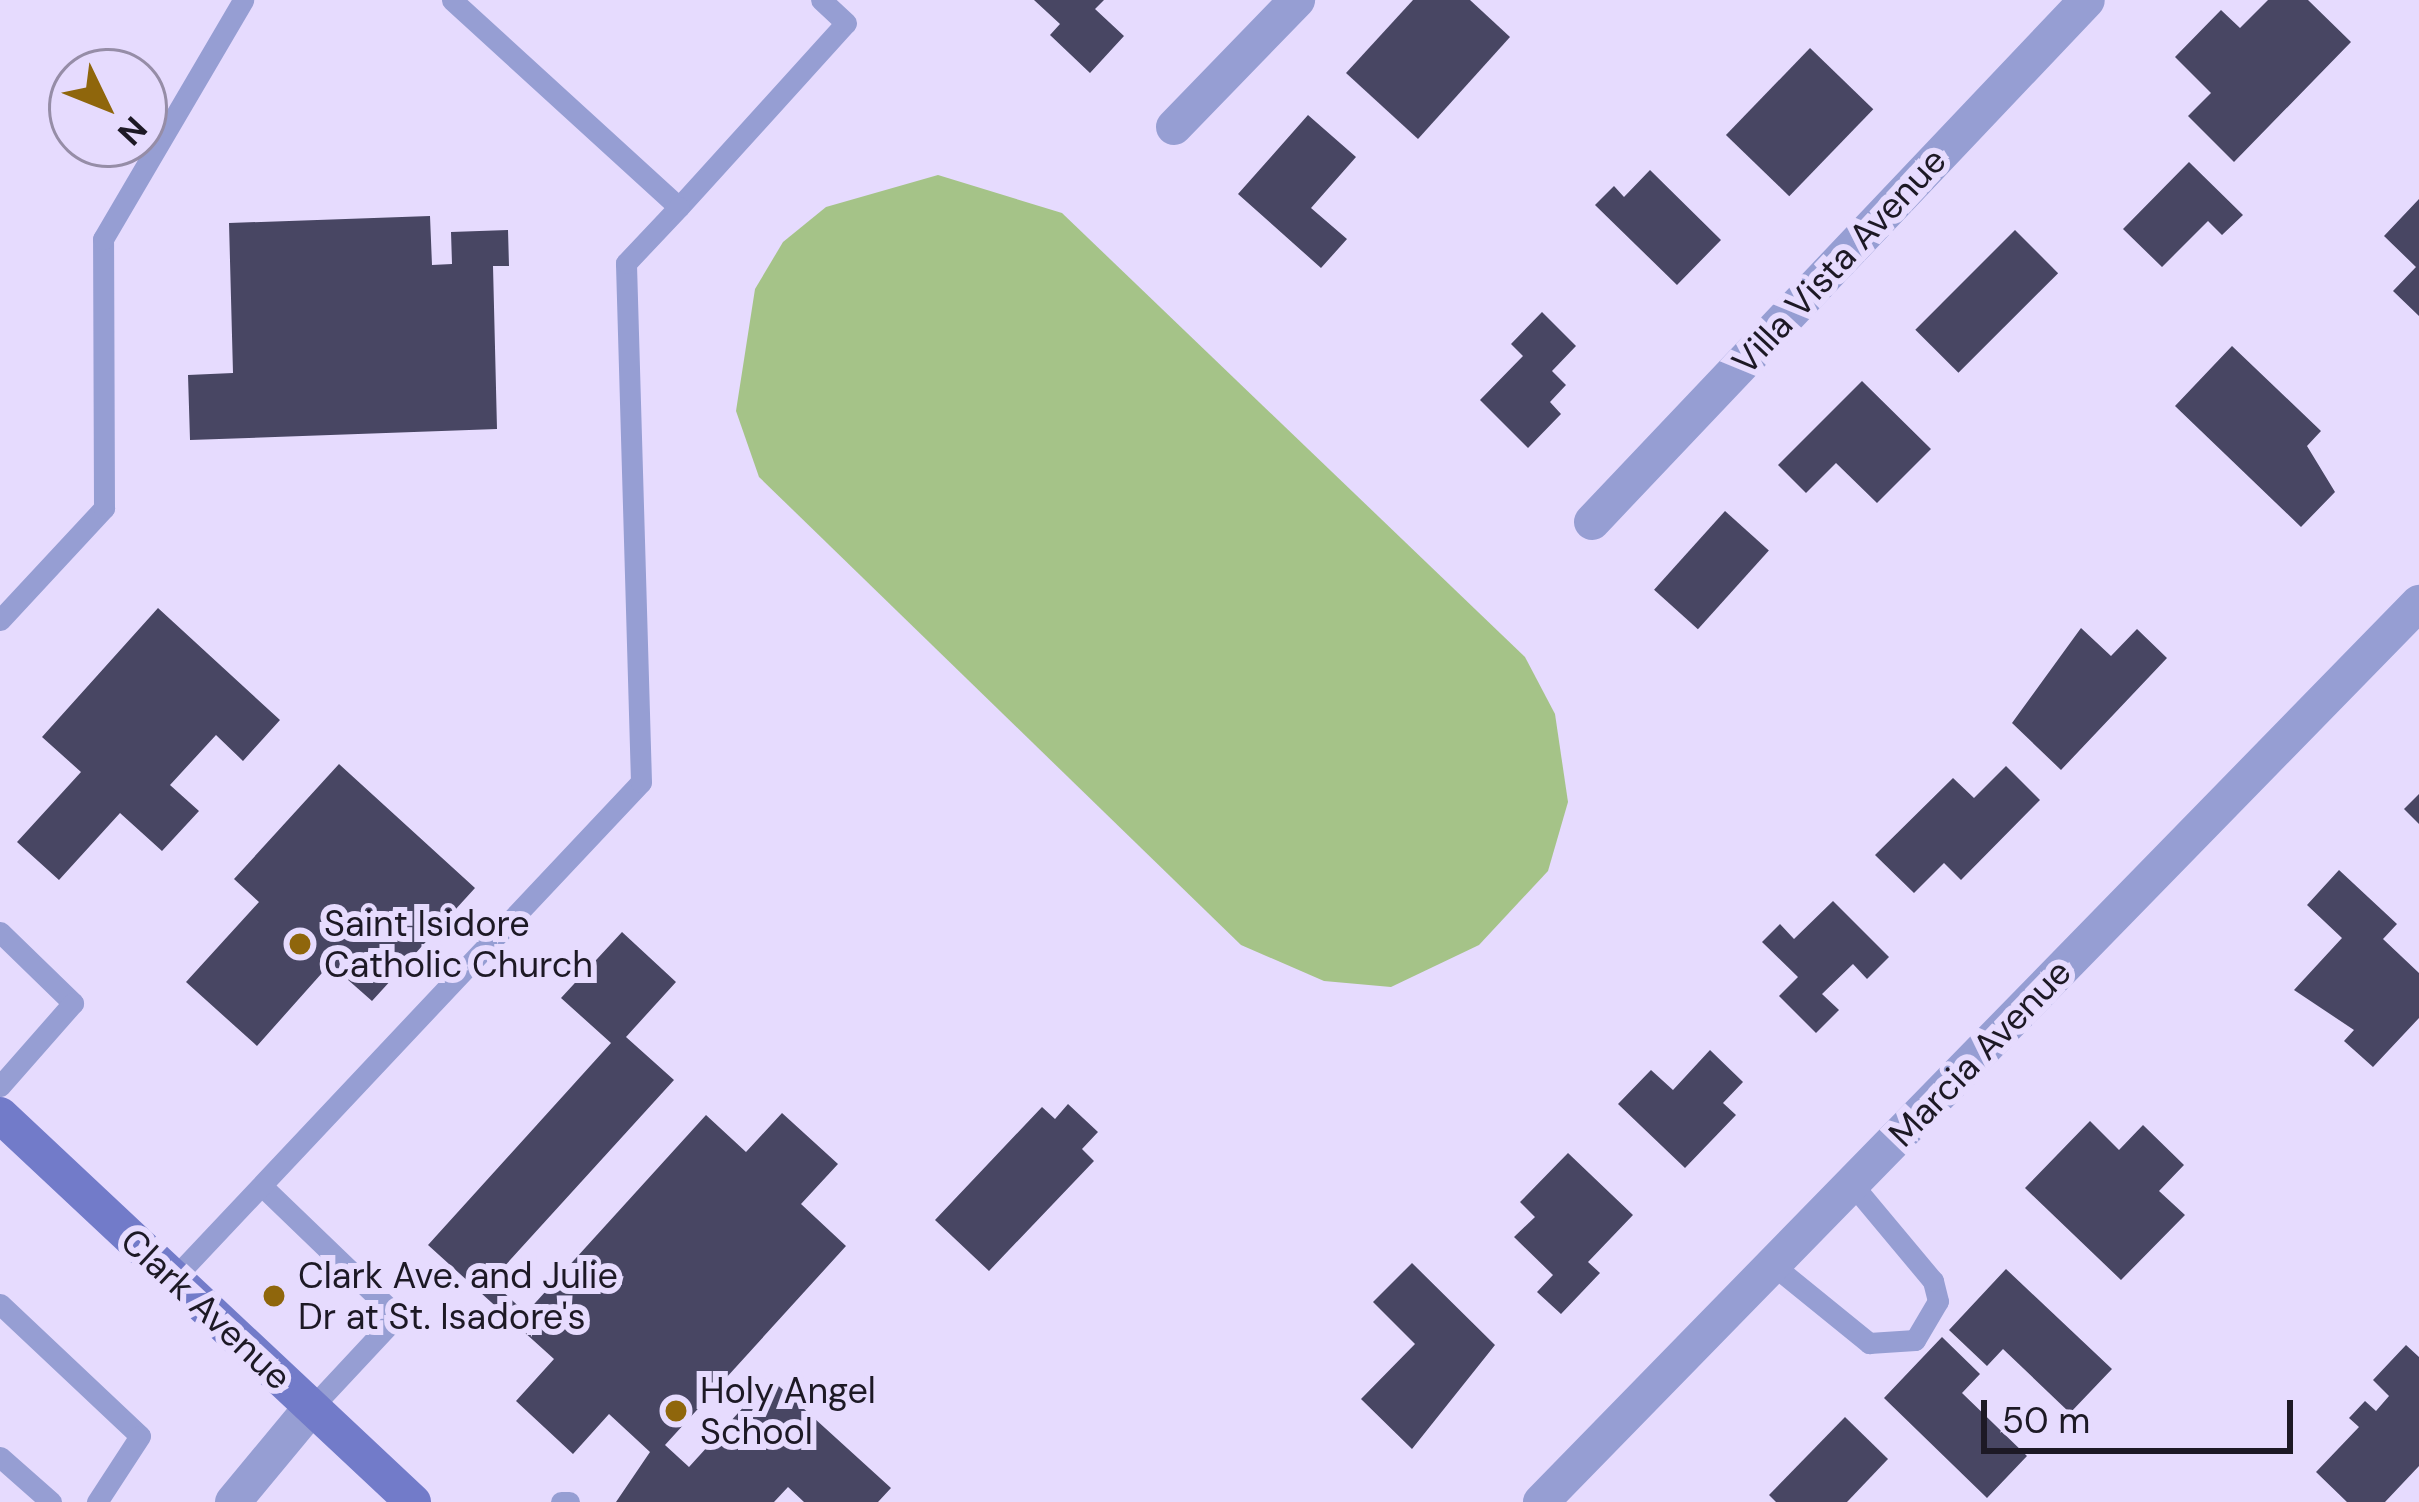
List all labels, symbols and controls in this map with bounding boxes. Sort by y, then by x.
north arrow [48,48,168,168]
text: N [109,107,156,154]
street label: Villa Vista Avenue [1723,139,1955,383]
place label: Saint Isidore Catholic Church [324,901,593,986]
marker: Saint Isidore Catholic Church [287,931,313,957]
street label: Marcia Avenue [1880,951,2080,1155]
street label: Clark Avenue [112,1219,300,1399]
place label: Clark Ave. and Julie Dr at St. Isadore's [298,1253,618,1338]
marker: Clark Ave. and Julie Dr at St. Isadore's [261,1283,287,1309]
place label: Holy Angel School [700,1368,876,1453]
scale bar [1987,1376,2299,1450]
text: 50 m [2002,1397,2090,1444]
marker: Holy Angel School [663,1398,689,1424]

